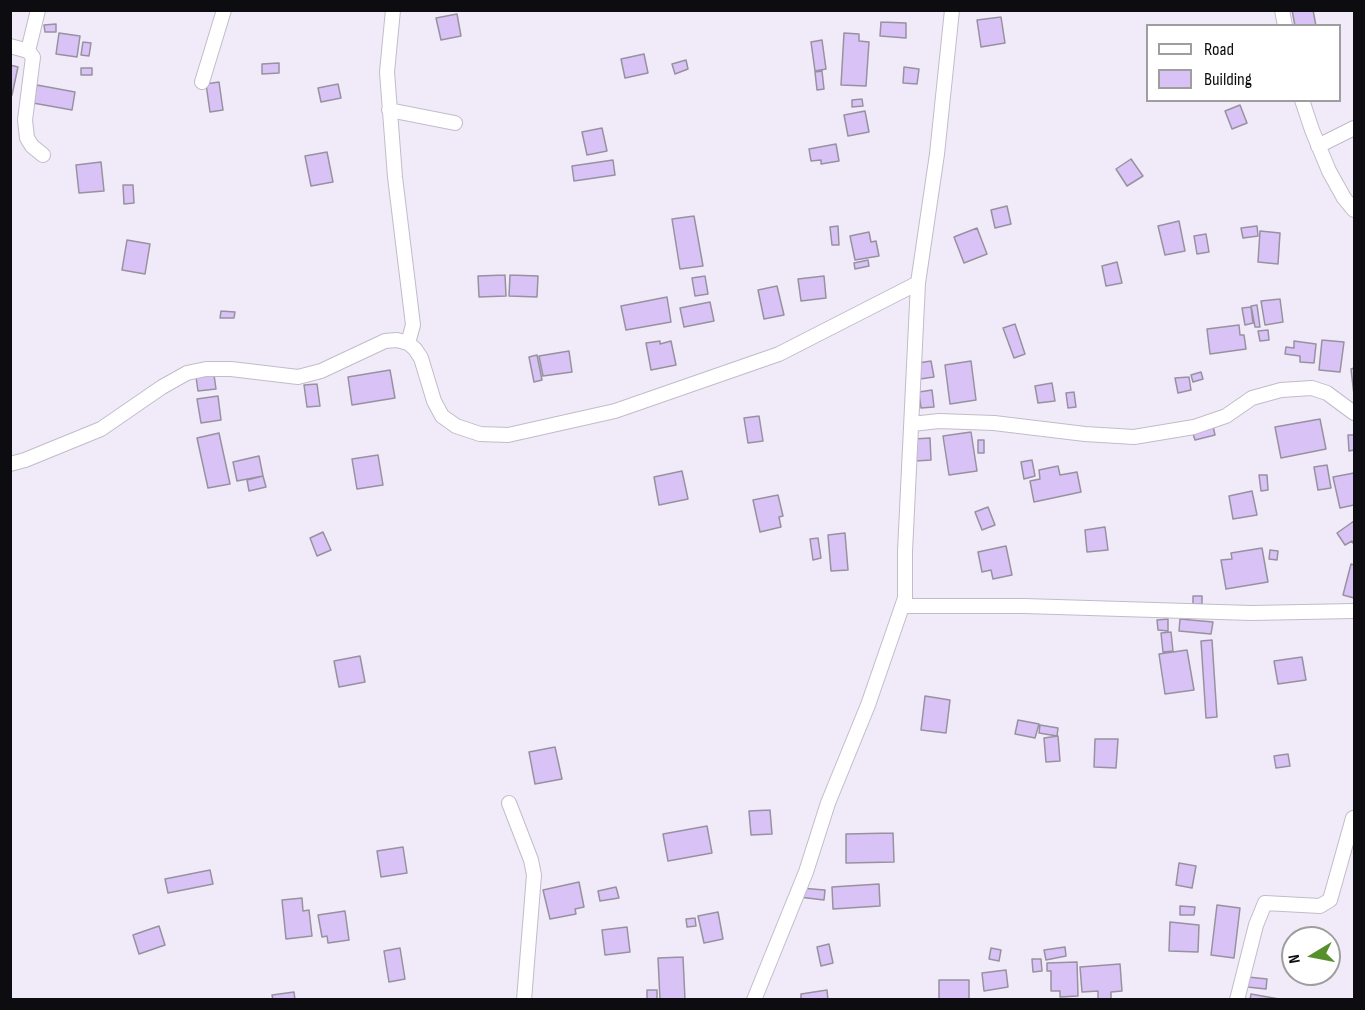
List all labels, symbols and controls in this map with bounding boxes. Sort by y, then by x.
legend [1146,24,1341,102]
text: Road [1204,39,1234,60]
text: Building [1204,69,1252,90]
north arrow [1281,926,1341,986]
text: N [1285,953,1305,965]

